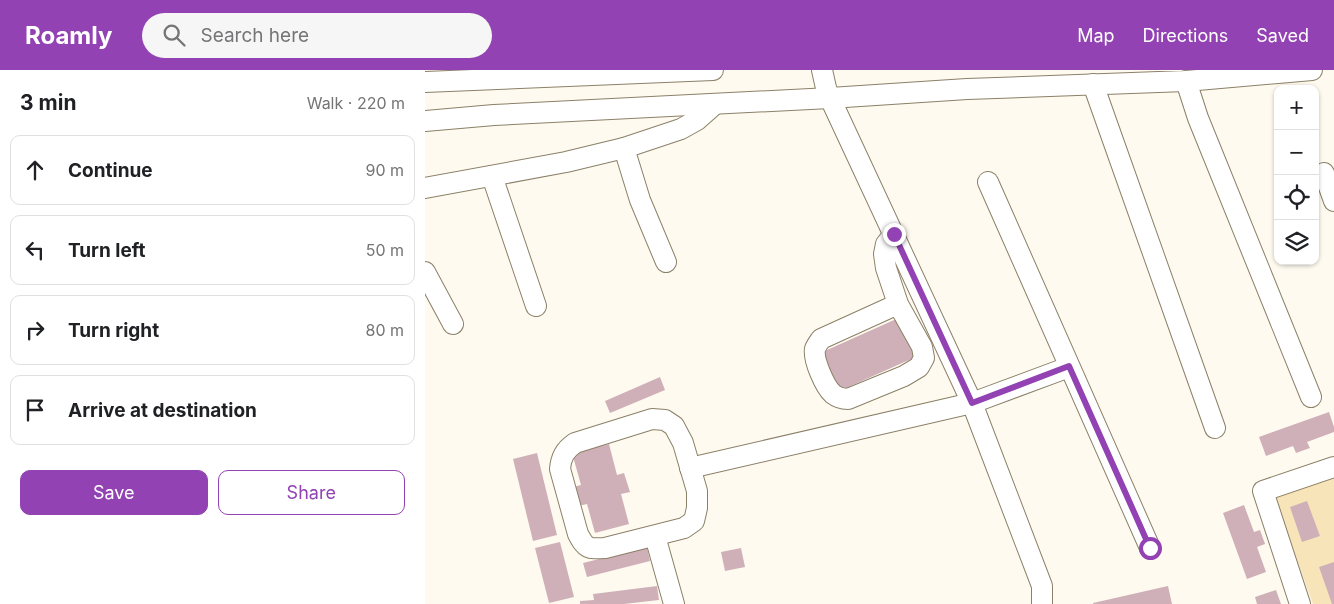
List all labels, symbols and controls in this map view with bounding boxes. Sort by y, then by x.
search box [142,13,492,58]
text: Roamly [25,21,112,50]
icon: search [160,21,188,49]
text: Search here [200,24,309,47]
text: Map [1077,25,1115,46]
text: Directions [1143,25,1228,46]
text: Saved [1256,25,1309,46]
map controls [1274,85,1319,265]
button: + [1274,85,1319,130]
text: 3 min [20,90,76,115]
text: Walk · 220 m [307,93,405,113]
button: − [1274,130,1319,175]
icon: ahead [21,156,49,184]
text: Continue [68,159,153,182]
text: 90 m [365,160,404,180]
button: locate [1274,175,1319,220]
button: layers [1274,220,1319,265]
route end [883,223,906,246]
icon: left [21,236,49,264]
text: Turn left [68,239,146,262]
text: 50 m [366,240,404,260]
icon: right [21,316,49,344]
text: Turn right [68,319,159,342]
text: 80 m [365,320,404,340]
icon: arrive [21,396,49,424]
text: Arrive at destination [68,399,257,422]
button: Save [20,470,208,515]
button: Share [218,470,405,515]
route start [1139,537,1162,560]

